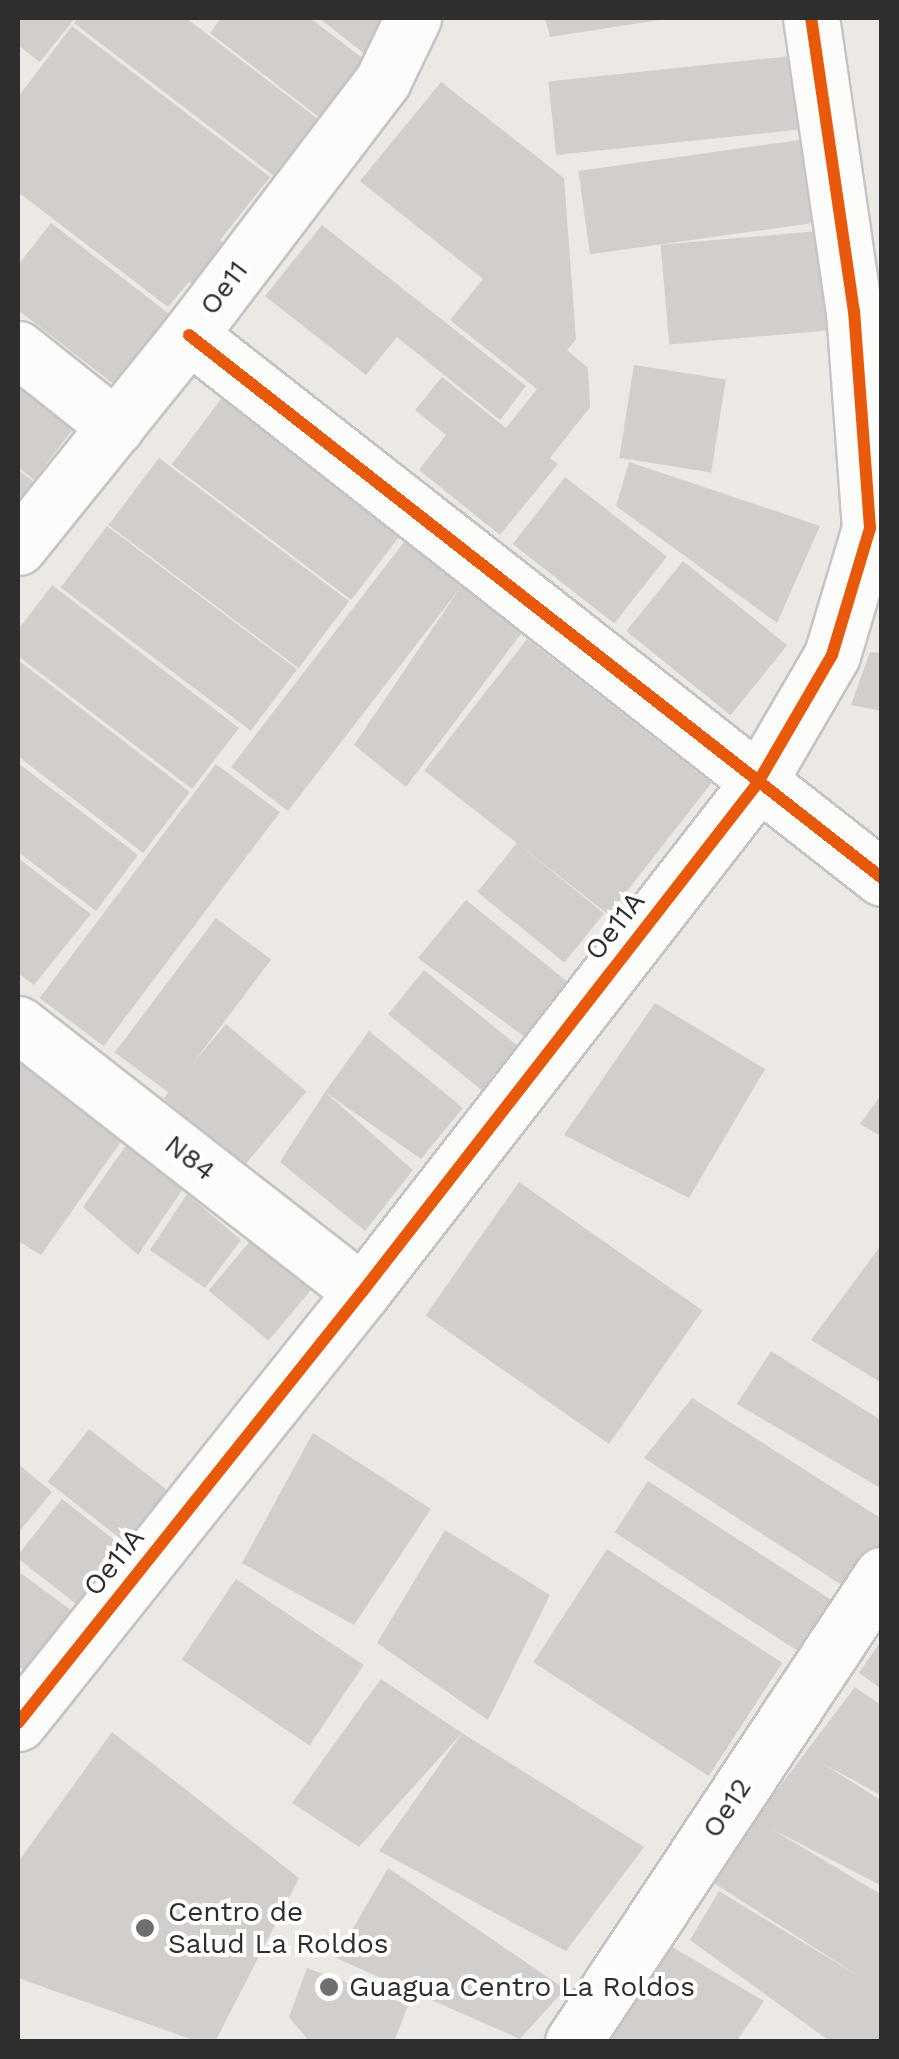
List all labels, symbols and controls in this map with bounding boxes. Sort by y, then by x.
street label: Oe11 [193,254,255,322]
street label: Oe11A [578,885,652,967]
street label: N84 [158,1128,222,1188]
street label: Oe11A [77,1521,151,1603]
street label: Oe12 [695,1772,759,1844]
place label: Centro de Salud La Roldos [168,1895,389,1961]
marker: Centro de Salud La Roldos [132,1915,158,1941]
place label: Guagua Centro La Roldos [349,1970,696,2004]
marker: Guagua Centro La Roldos [318,1976,340,1998]

